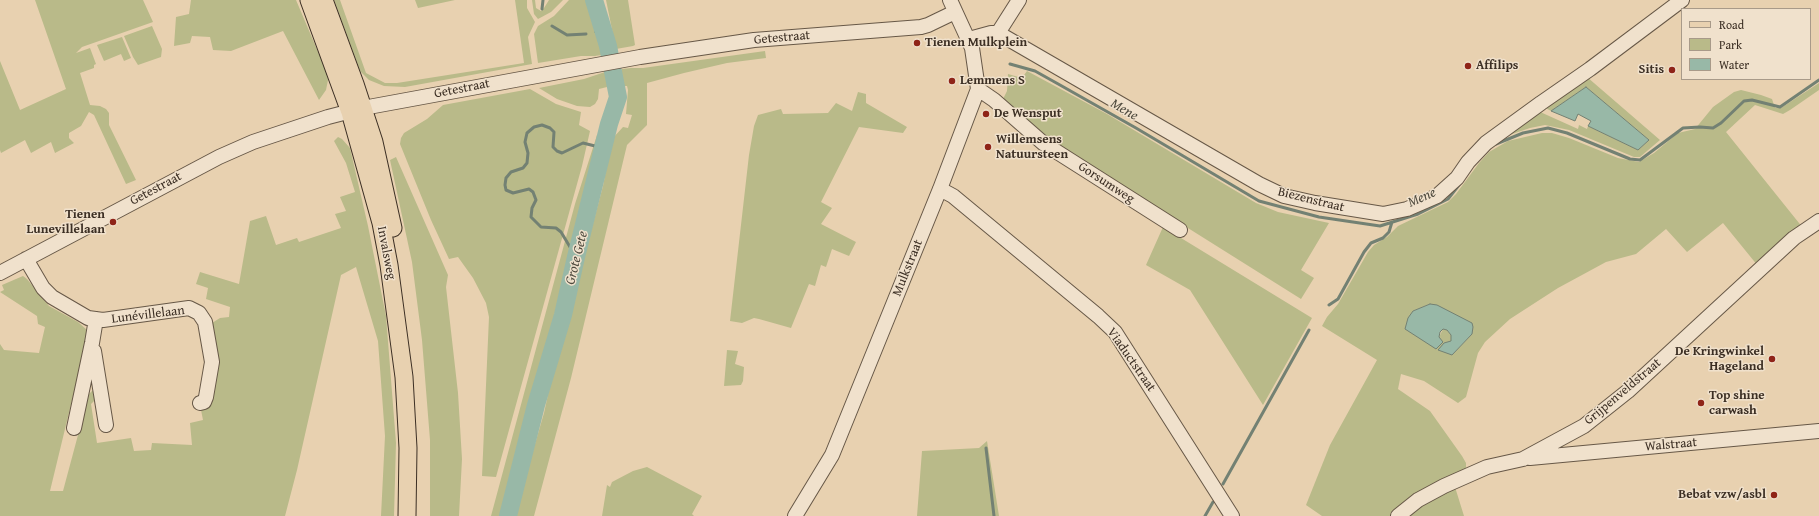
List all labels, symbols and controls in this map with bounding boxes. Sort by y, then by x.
legend [1681,8,1811,80]
text: Road [1719,16,1744,33]
street label: Getestraat [753,28,811,48]
place label: Tienen Mulkplein [925,35,1027,51]
text: Park [1719,36,1742,53]
marker: Tienen Mulkplein [912,38,922,48]
text: Water [1719,56,1749,73]
place label: Affilips [1476,58,1518,74]
marker: Affilips [1463,61,1473,71]
place label: Sitis [1639,62,1664,78]
marker: Sitis [1667,65,1677,75]
place label: Lemmens S [960,73,1025,89]
street label: Getestraat [433,76,491,102]
marker: Lemmens S [947,76,957,86]
water label: Mene [1107,95,1141,125]
place label: De Wensput [994,106,1062,122]
marker: De Wensput [981,109,991,119]
place label: Willemsens Natuursteen [996,132,1068,163]
marker: Willemsens Natuursteen [983,142,993,152]
street label: Gorsumweg [1075,159,1137,207]
street label: Getestraat [127,169,185,209]
street label: Biezenstraat [1276,184,1346,216]
water label: Mene [1405,184,1439,212]
place label: Tienen Lunevillelaan [27,207,105,238]
marker: Tienen Lunevillelaan [108,217,118,227]
street label: Invalsweg [373,225,399,281]
water label: Grote Gete [562,229,592,287]
street label: Mulkstraat [890,237,926,299]
street label: Lunévillelaan [111,303,185,327]
street label: Viaductstraat [1103,325,1159,395]
place label: De Kringwinkel Hageland [1675,344,1764,375]
marker: De Kringwinkel Hageland [1767,354,1777,364]
street label: Grijpenveldstraat [1581,355,1665,429]
place label: Top shine carwash [1709,388,1765,419]
marker: Top shine carwash [1696,398,1706,408]
street label: Walstraat [1644,435,1698,455]
place label: Bebat vzw/asbl [1678,487,1766,503]
marker: Bebat vzw/asbl [1769,490,1779,500]

